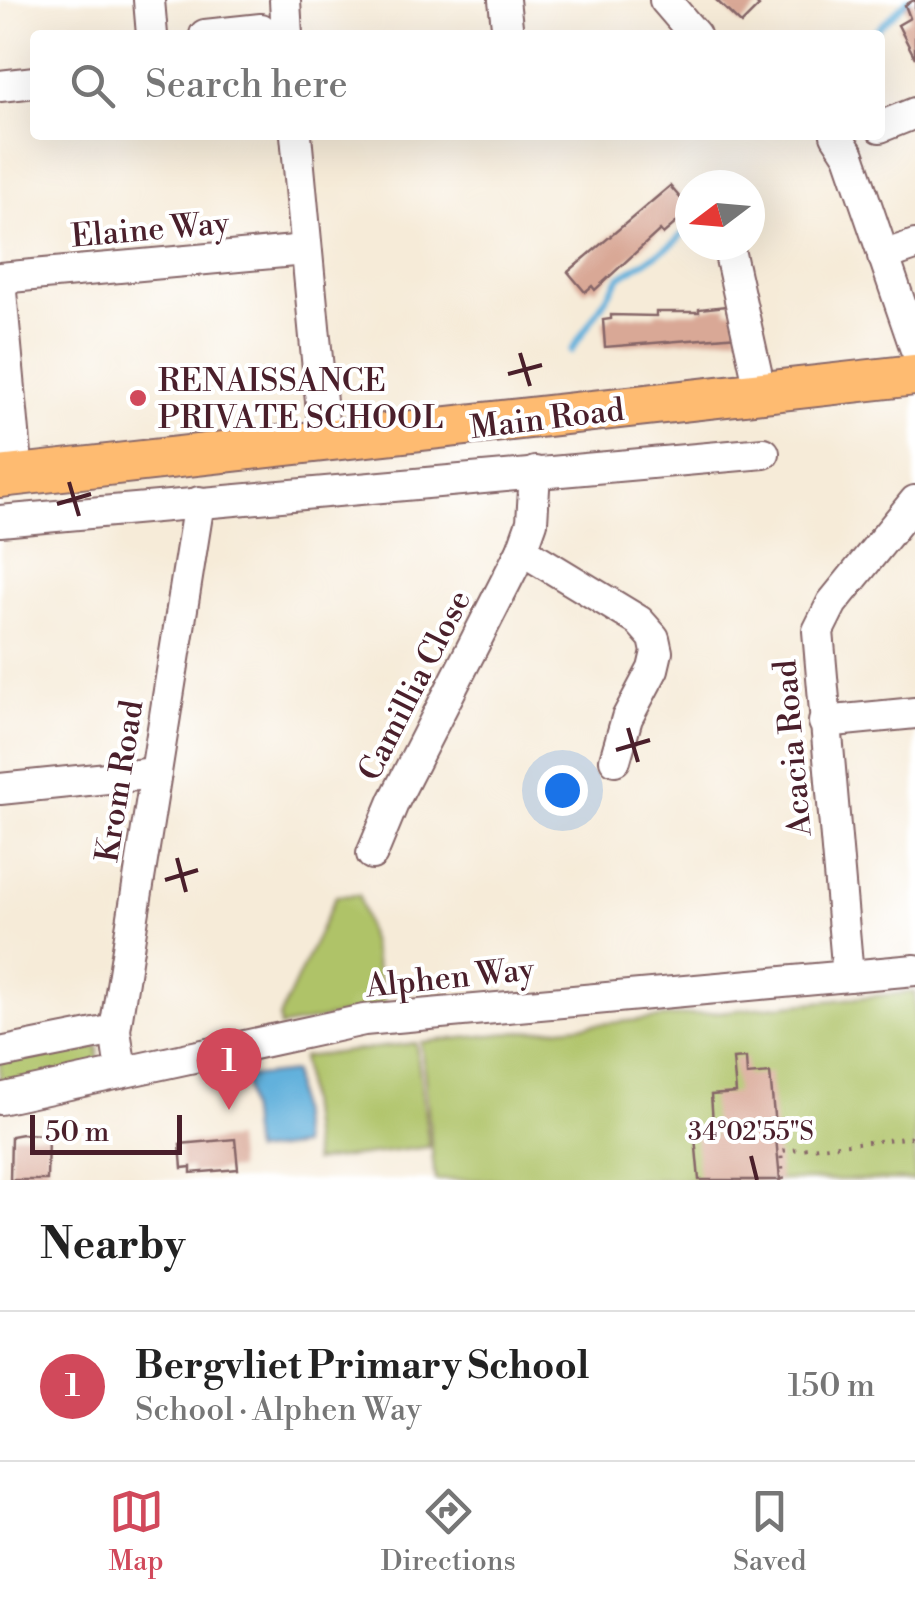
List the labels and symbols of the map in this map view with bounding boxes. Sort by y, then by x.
north arrow [675,170,765,260]
street label: Elaine Way [69,203,231,257]
place label: RENAISSANCE PRIVATE SCHOOL [158,361,443,438]
marker: RENAISSANCE PRIVATE SCHOOL [127,387,149,409]
street label: Main Road [468,390,626,448]
street label: Camillia Close [350,583,480,788]
street label: Acacia Road [765,658,821,839]
street label: Krom Road [87,697,153,865]
your location [537,765,588,816]
street label: Alphen Way [363,949,537,1007]
pin: 1 [196,1028,262,1110]
scale bar [30,1110,182,1154]
text: 34°02'55"S [688,1117,814,1148]

